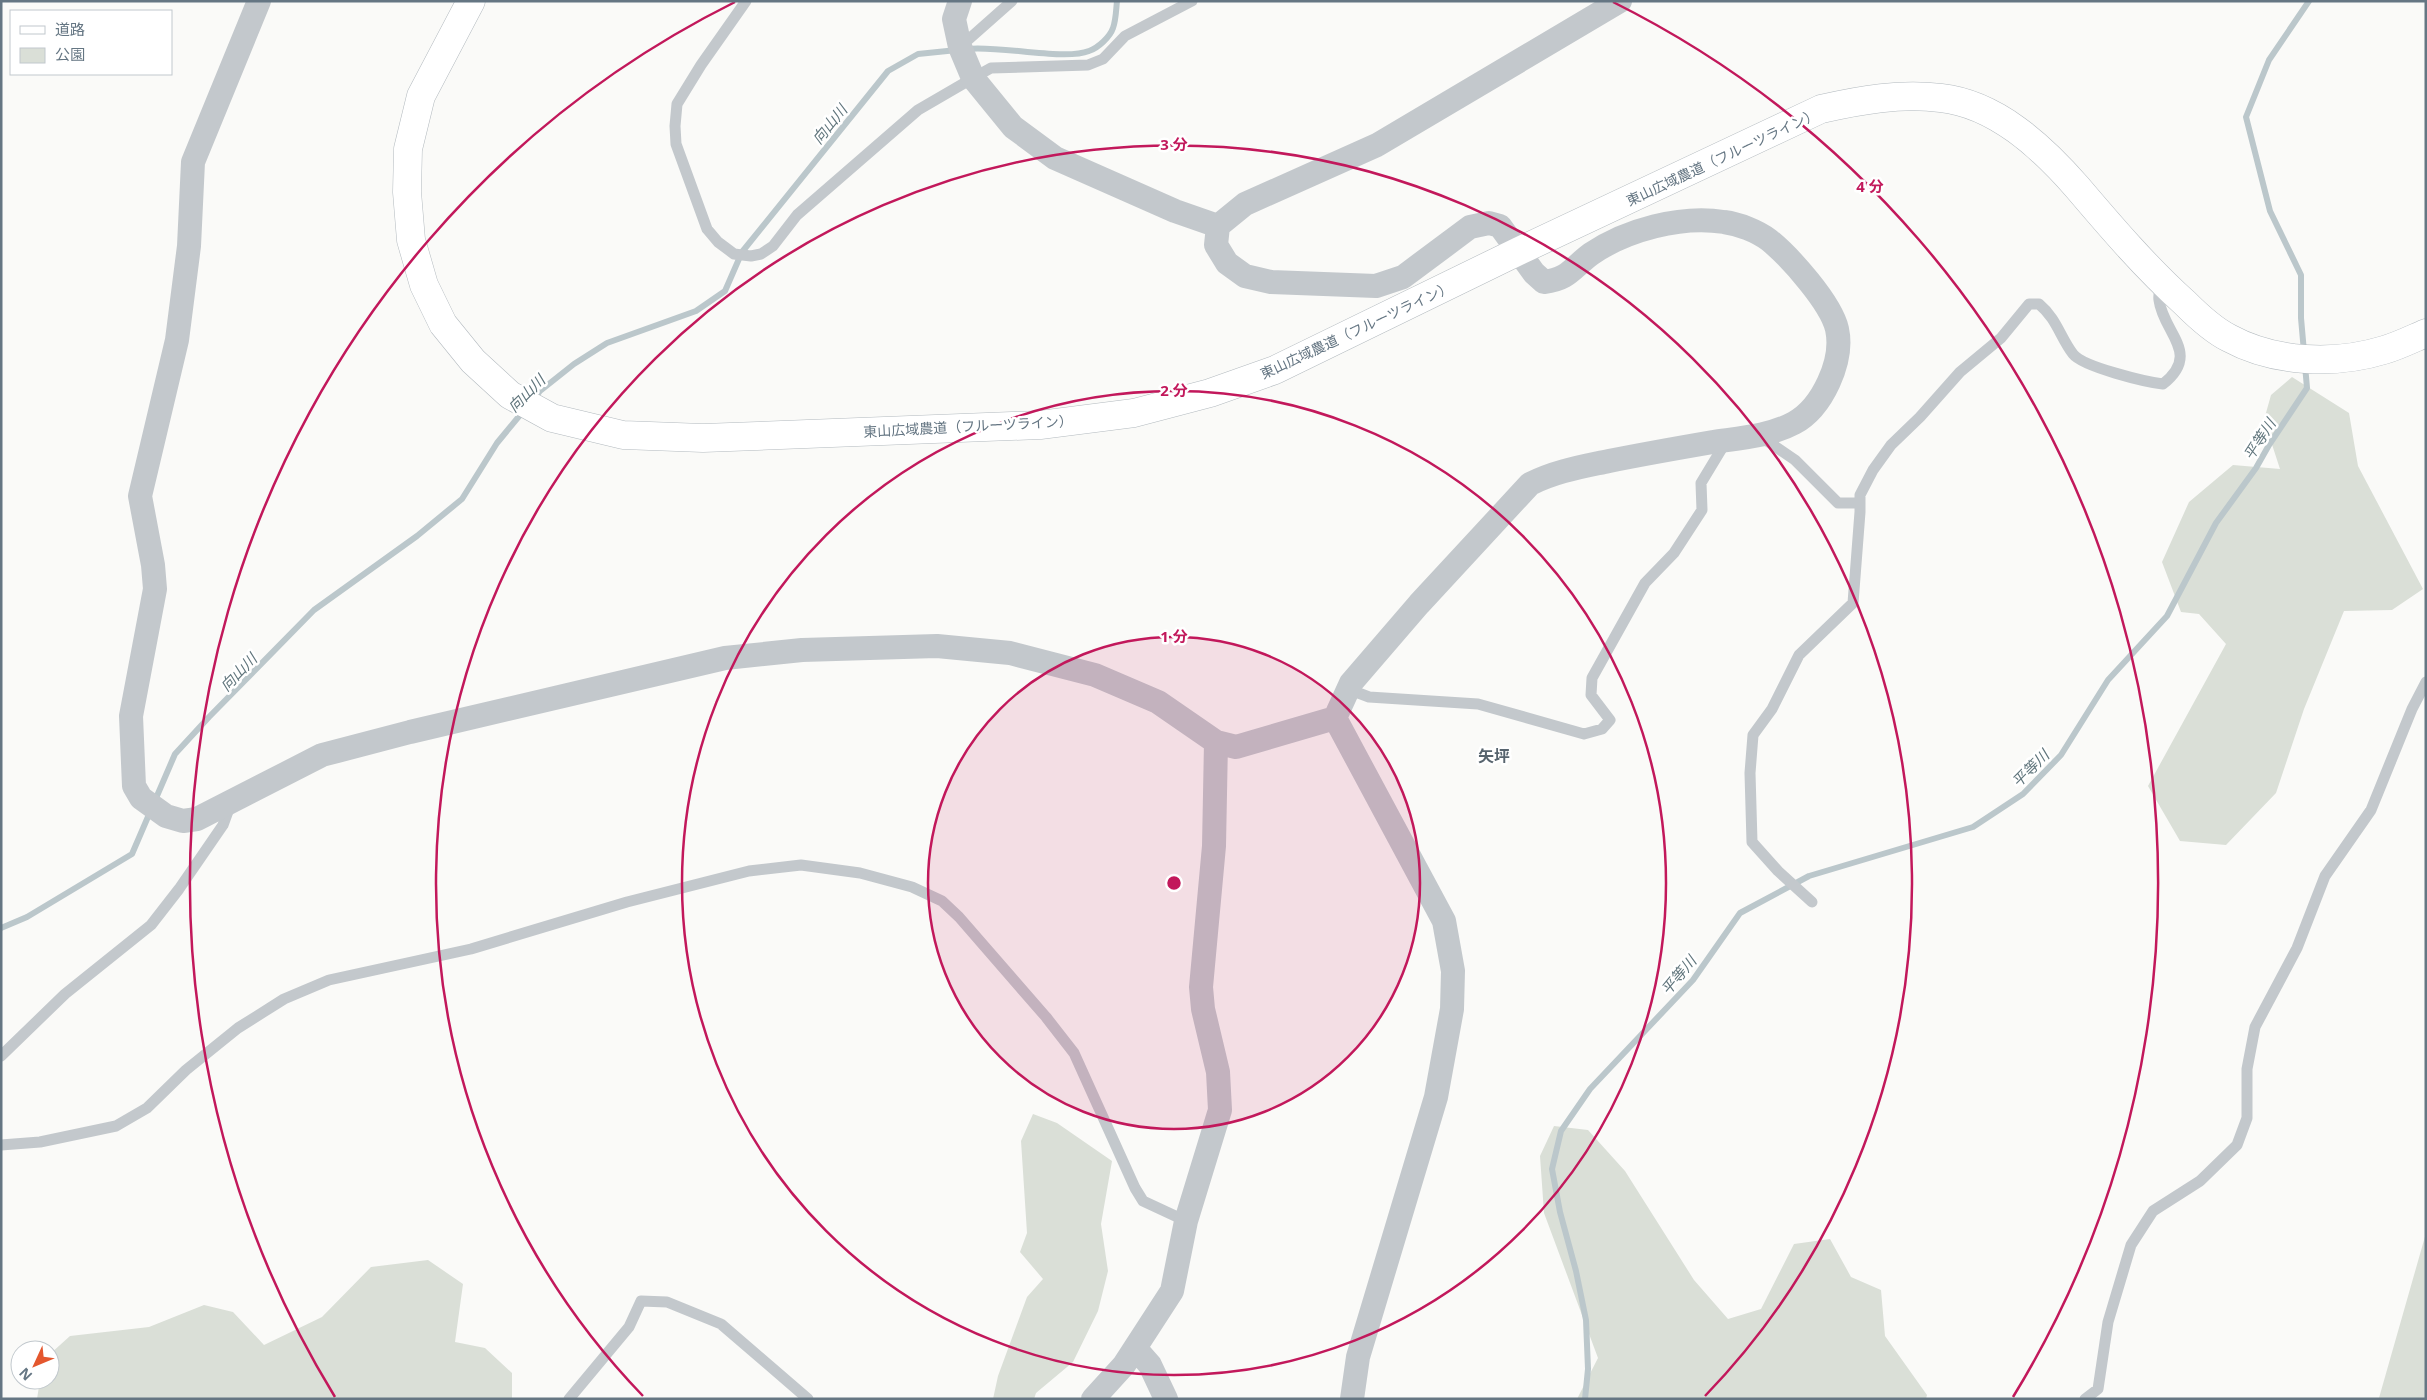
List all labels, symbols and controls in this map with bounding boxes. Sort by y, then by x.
legend [10,10,172,75]
text: 道路 [55,19,85,39]
text: 公園 [55,44,85,64]
water label: 向山川 [807,99,852,148]
street label: 東山広域農道（フルーツライン） [1623,104,1821,210]
text: 3 分 [1160,134,1188,154]
text: 4 分 [1856,176,1884,196]
street label: 東山広域農道（フルーツライン） [1257,277,1455,383]
water label: 向山川 [503,369,550,416]
text: 2 分 [1160,380,1188,400]
street label: 東山広域農道（フルーツライン） [863,411,1073,441]
water label: 平等川 [2238,413,2281,463]
text: 1 分 [1160,626,1188,646]
water label: 向山川 [215,647,262,695]
water label: 平等川 [2007,744,2054,791]
district label: 矢坪 [1478,745,1510,767]
centre of rings [1165,874,1183,892]
water label: 平等川 [1656,950,1701,999]
north arrow [10,1340,60,1390]
text: N [14,1364,36,1385]

